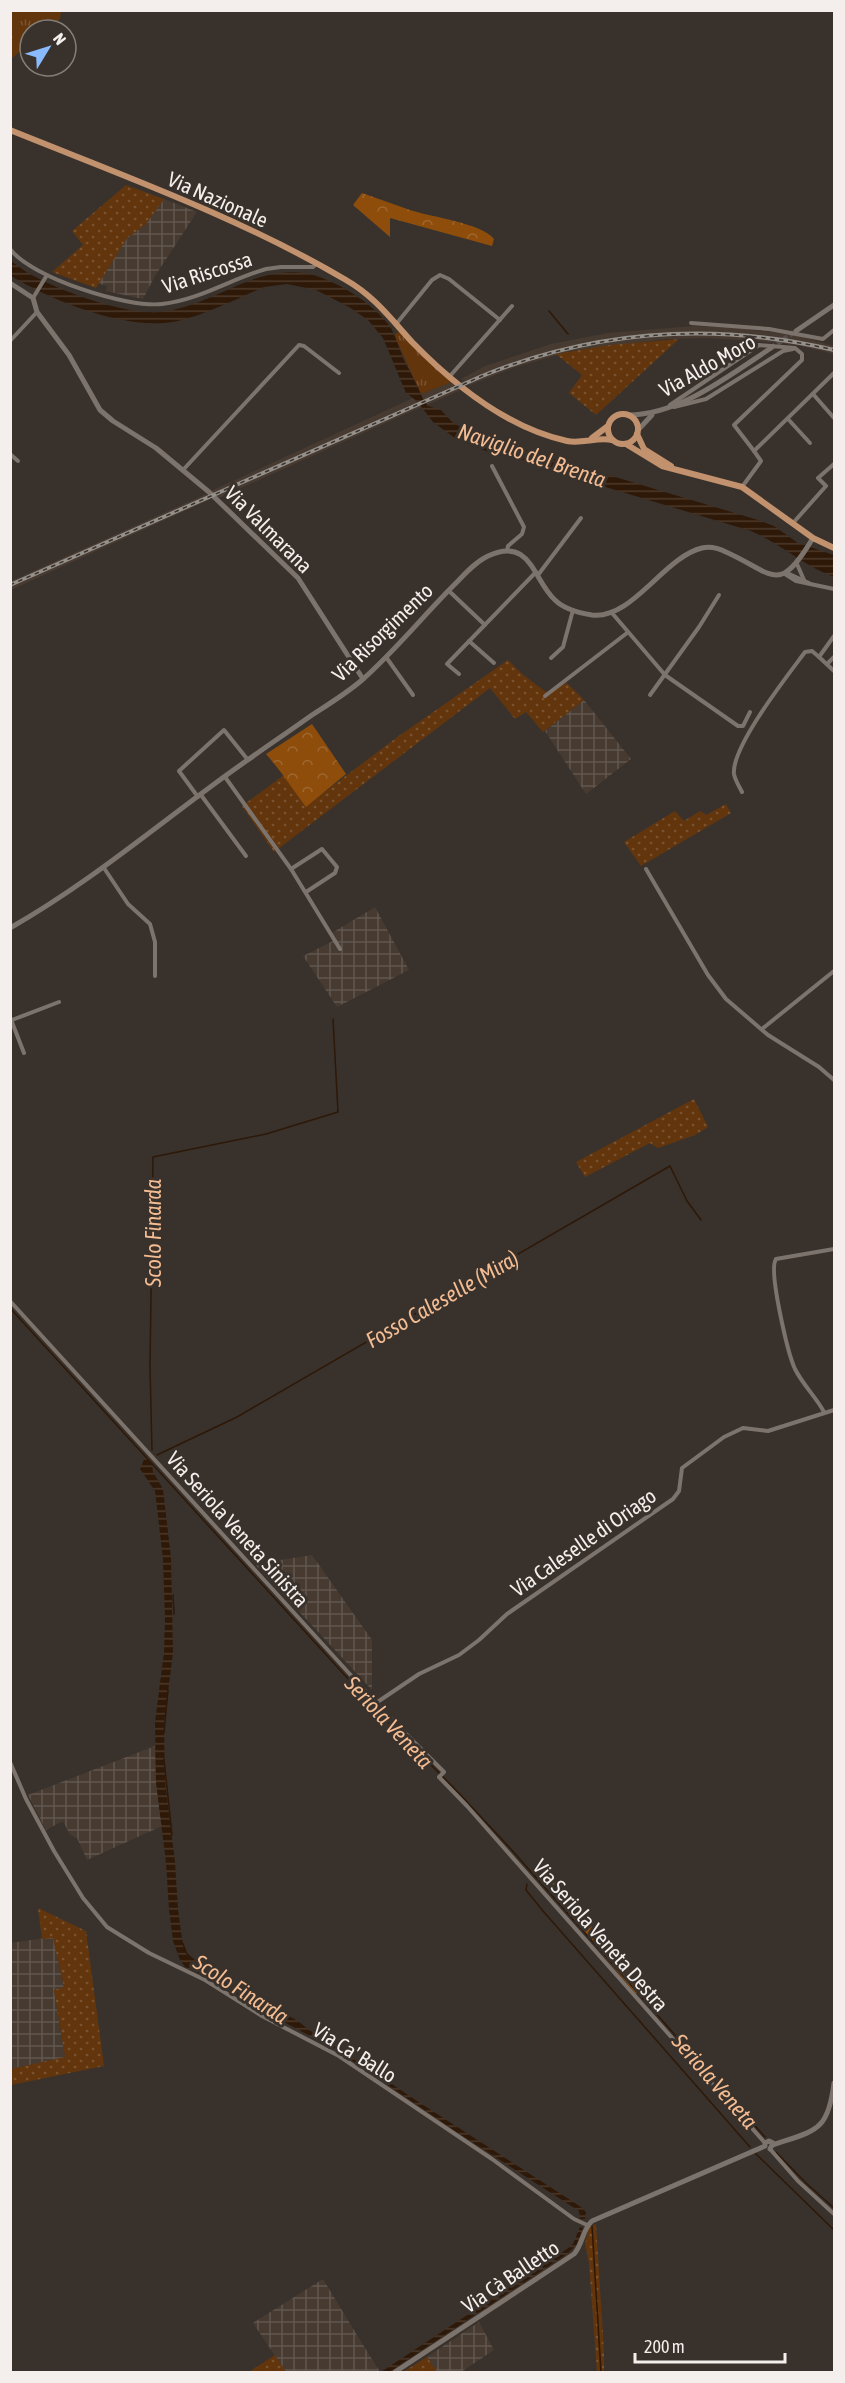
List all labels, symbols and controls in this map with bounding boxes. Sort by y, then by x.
north arrow [18,18,78,78]
text: N [50,29,70,48]
street label: Via Nazionale [164,166,272,232]
street label: Via Riscossa [159,246,255,298]
street label: Via Aldo Moro [655,329,759,401]
water label: Naviglio del Brenta [455,418,609,492]
street label: Via Valmarana [221,481,317,577]
street label: Via Risorgimento [327,578,437,686]
water label: Scolo Finarda [140,1179,166,1288]
water label: Fosso Caleselle (Mira) [361,1245,523,1353]
street label: Via Seriola Veneta Sinistra [162,1446,314,1612]
street label: Via Caleselle di Oriago [506,1483,660,1601]
water label: Seriola Veneta [339,1670,438,1774]
street label: Via Seriola Veneta Destra [529,1854,673,2016]
water label: Scolo Finarda [188,1948,293,2029]
street label: Via Ca' Ballo [309,2017,401,2087]
water label: Seriola Veneta [666,2028,763,2134]
street label: Via Cà Balletto [457,2235,563,2317]
scale bar [635,2326,785,2364]
text: 200 m [644,2336,685,2357]

